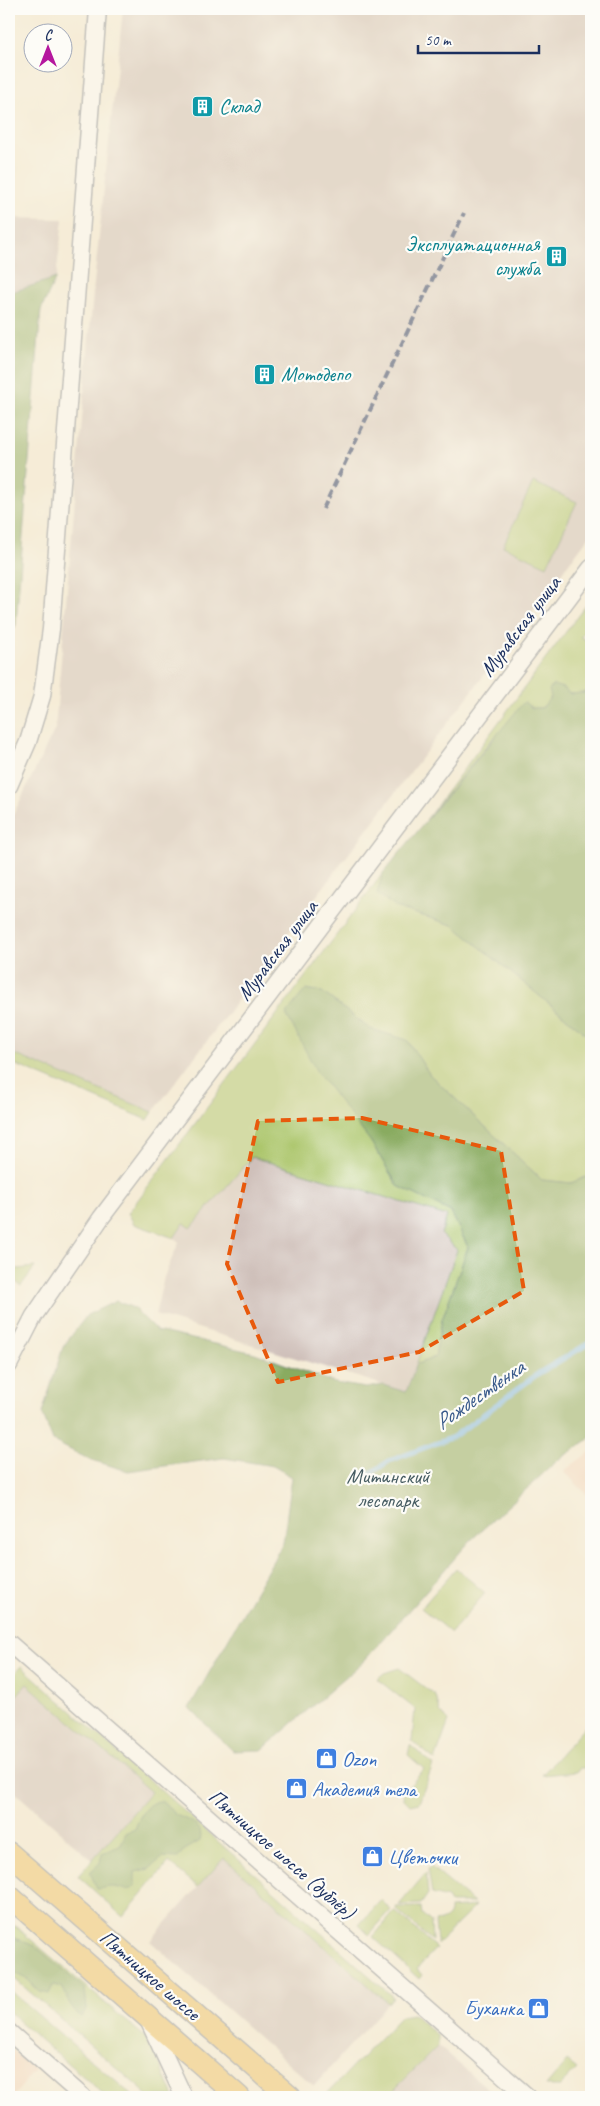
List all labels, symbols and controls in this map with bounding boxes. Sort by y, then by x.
north arrow [22,22,72,72]
scale bar [418,22,539,54]
text: С [45,27,54,44]
text: 50 m [425,31,452,50]
place label: Склад [219,93,261,119]
building icon: Склад [191,94,215,118]
place label: Эксплуатационная служба [405,231,542,281]
building icon: Эксплуатационная служба [544,244,568,268]
place label: Мотодепо [281,361,352,387]
building icon: Мотодепо [253,362,277,386]
street label: Муравская улица [474,569,567,681]
street label: Муравская улица [231,893,324,1005]
water label: Рождественка [429,1352,532,1436]
park label: Митинский лесопарк [347,1463,431,1513]
place label: Ozon [342,1746,377,1772]
shop icon: Ozon [314,1747,338,1771]
place label: Академия тела [312,1776,419,1802]
shop icon: Академия тела [284,1777,308,1801]
street label: Пятницкое шоссе (дублёр) [203,1783,361,1925]
place label: Цветочки [388,1844,459,1870]
shop icon: Цветочки [360,1845,384,1869]
street label: Пятницкое шоссе [94,1924,207,2027]
place label: Буханка [465,1995,525,2021]
shop icon: Буханка [527,1996,551,2020]

